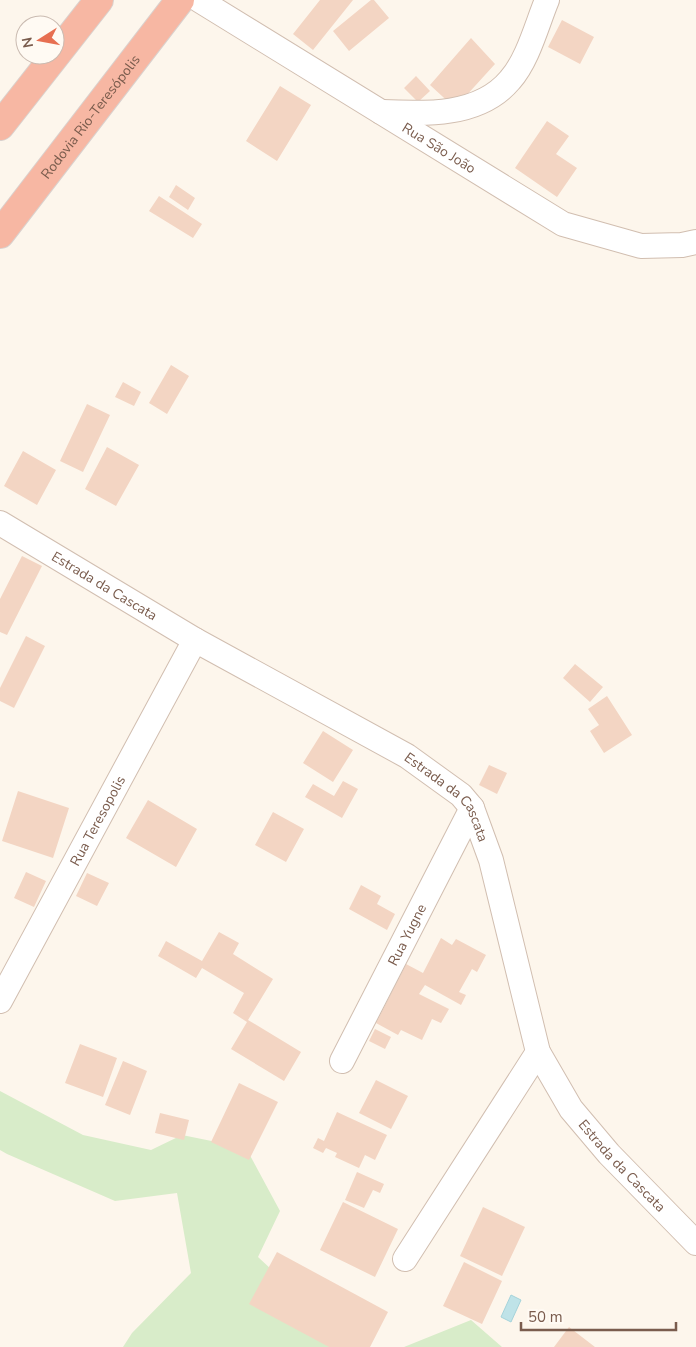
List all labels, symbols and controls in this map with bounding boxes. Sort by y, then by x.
north arrow [15,15,65,65]
text: N [17,35,38,49]
street label: Rodovia Rio-Teresópolis [37,51,145,183]
street label: Rua São João [398,118,480,178]
street label: Estrada da Cascata [48,547,161,625]
street label: Estrada da Cascata [400,748,493,845]
street label: Rua Teresopolis [66,772,130,869]
street label: Rua Yugne [384,901,431,969]
street label: Estrada da Cascata [574,1116,670,1216]
scale bar [521,1300,676,1332]
text: 50 m [528,1307,563,1327]

